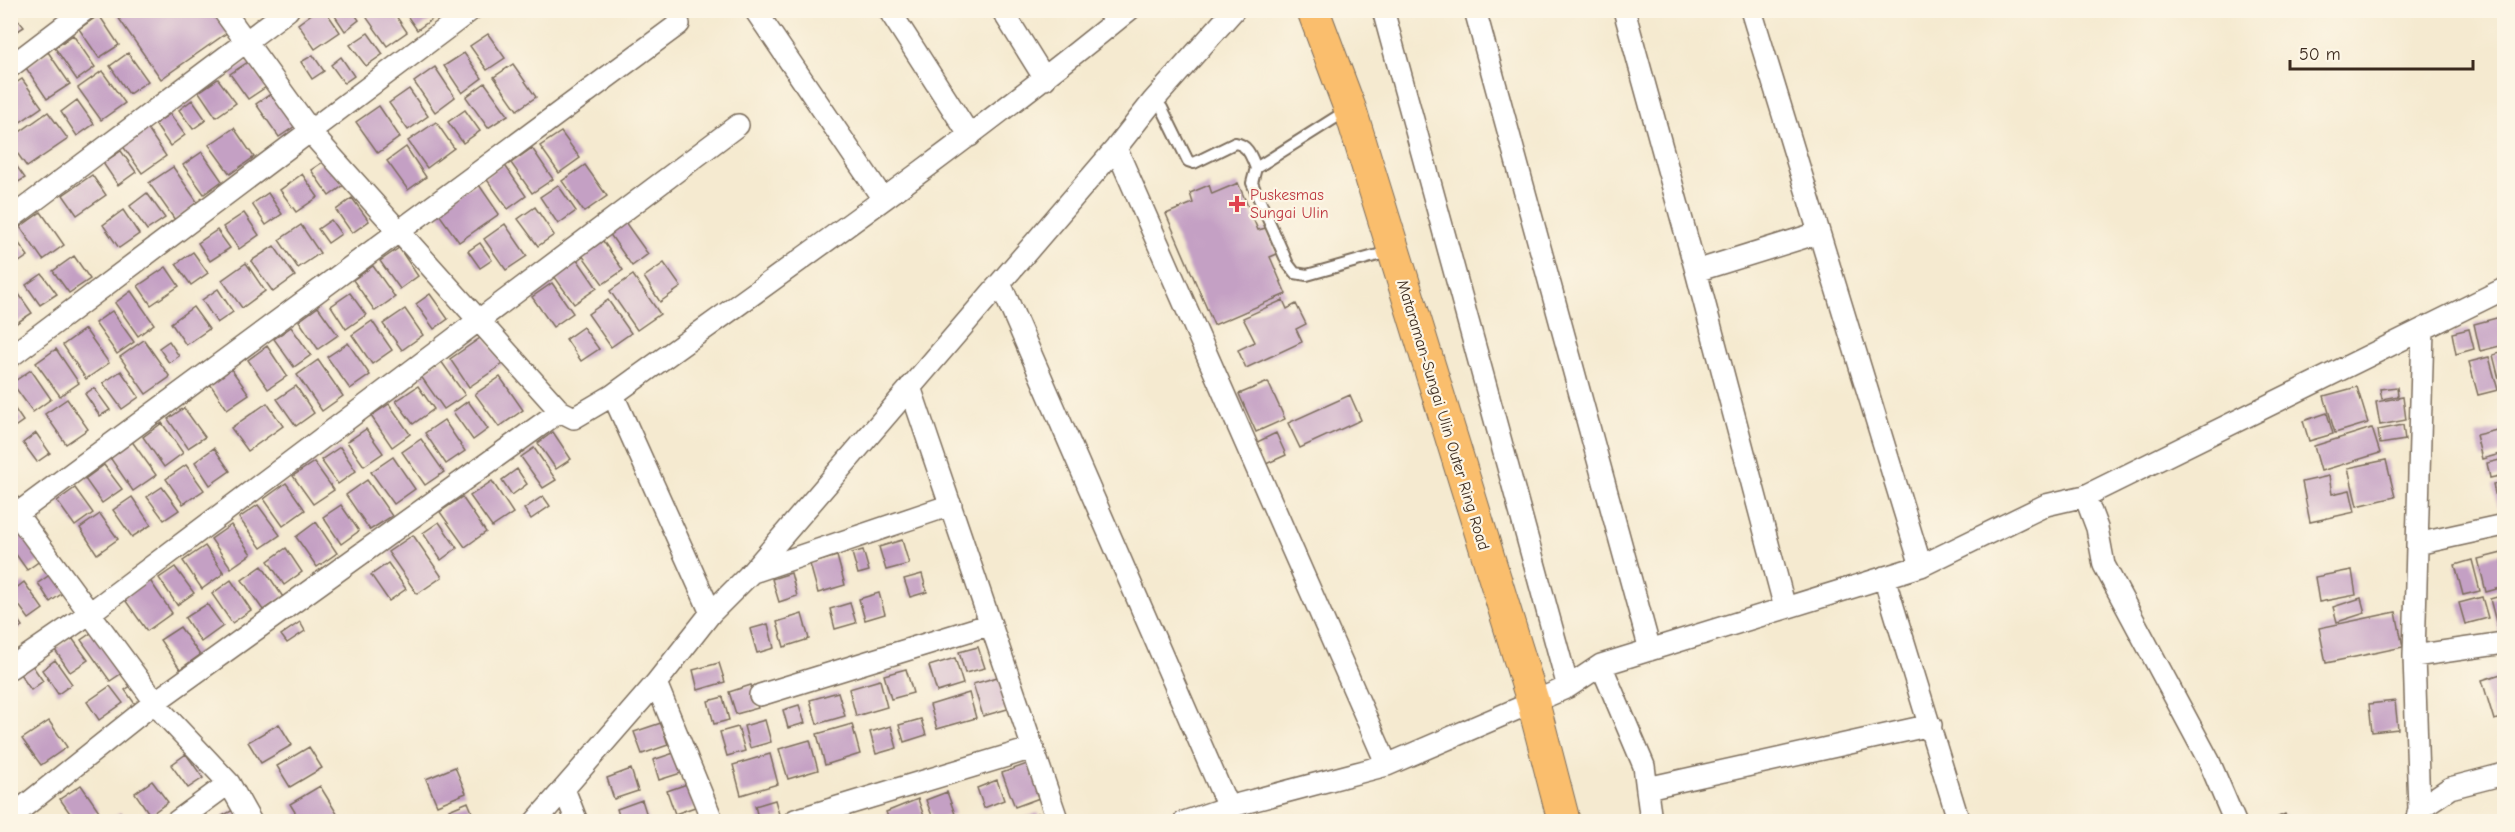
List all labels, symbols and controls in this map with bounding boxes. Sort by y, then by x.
scale bar [2290,33,2473,71]
text: 50 m [2299,44,2341,65]
place label: Puskesmas Sungai Ulin [1250,186,1329,222]
marker: Puskesmas Sungai Ulin [1228,195,1246,213]
street label: Mataraman-Sungai Ulin Outer Ring Road [1393,278,1493,552]

